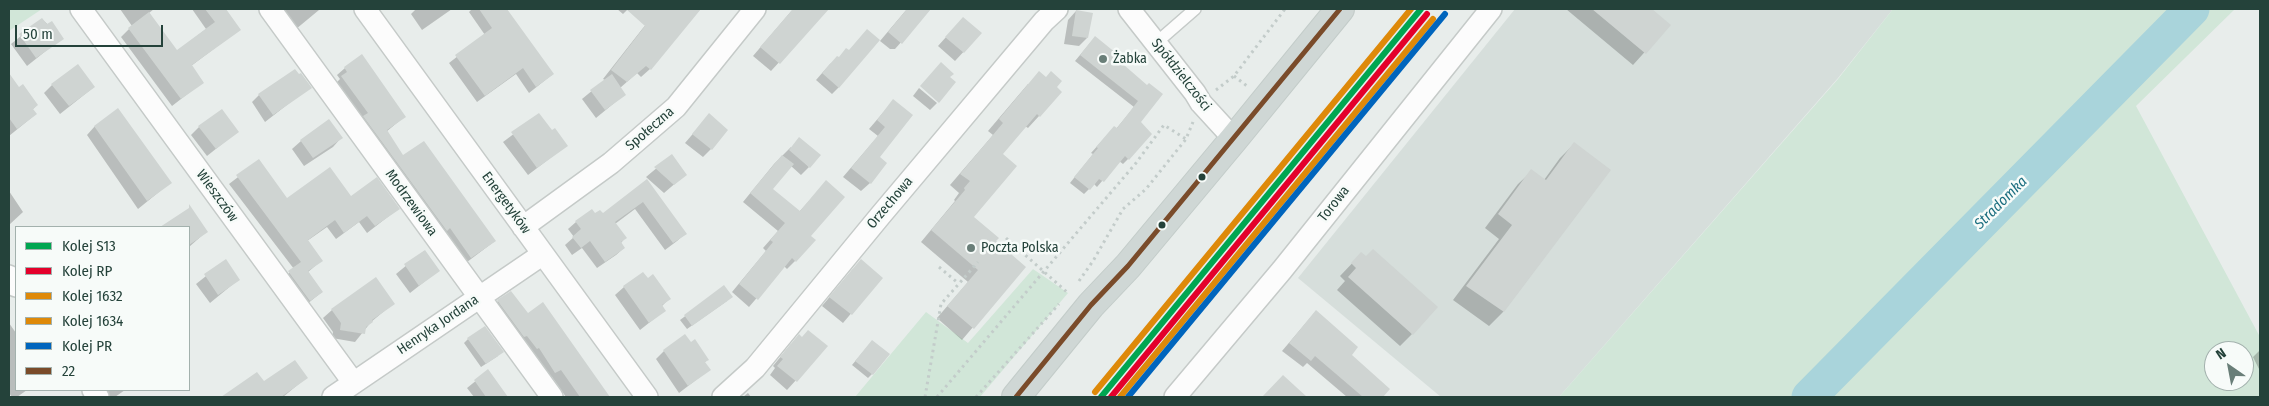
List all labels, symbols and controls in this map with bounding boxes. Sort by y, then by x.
scale bar [18,15,165,47]
text: 50 m [23,25,53,43]
street label: Spółdzielczości [1148,36,1214,114]
place label: Żabka [1113,51,1147,67]
marker: Żabka [1097,53,1109,65]
street label: Społeczna [622,104,678,154]
street label: Wieszczów [192,167,242,225]
street label: Modrzewiowa [381,167,441,239]
street label: Energetyków [478,169,534,237]
unlabelled marker [1197,172,1207,182]
water label: Stradomka [1971,173,2031,233]
street label: Orzechowa [863,174,917,232]
street label: Torowa [1315,183,1353,225]
unlabelled marker [1157,220,1167,230]
legend [15,226,190,391]
text: Kolej S13 [62,237,116,255]
place label: Poczta Polska [981,240,1059,256]
marker: Poczta Polska [965,242,977,254]
text: Kolej RP [62,262,112,280]
text: Kolej 1632 [62,287,123,305]
street label: Henryka Jordana [394,292,482,358]
text: Kolej 1634 [62,312,123,330]
text: Kolej PR [62,337,112,355]
north arrow [2204,341,2254,391]
text: N [2213,344,2229,363]
text: 22 [62,362,75,380]

